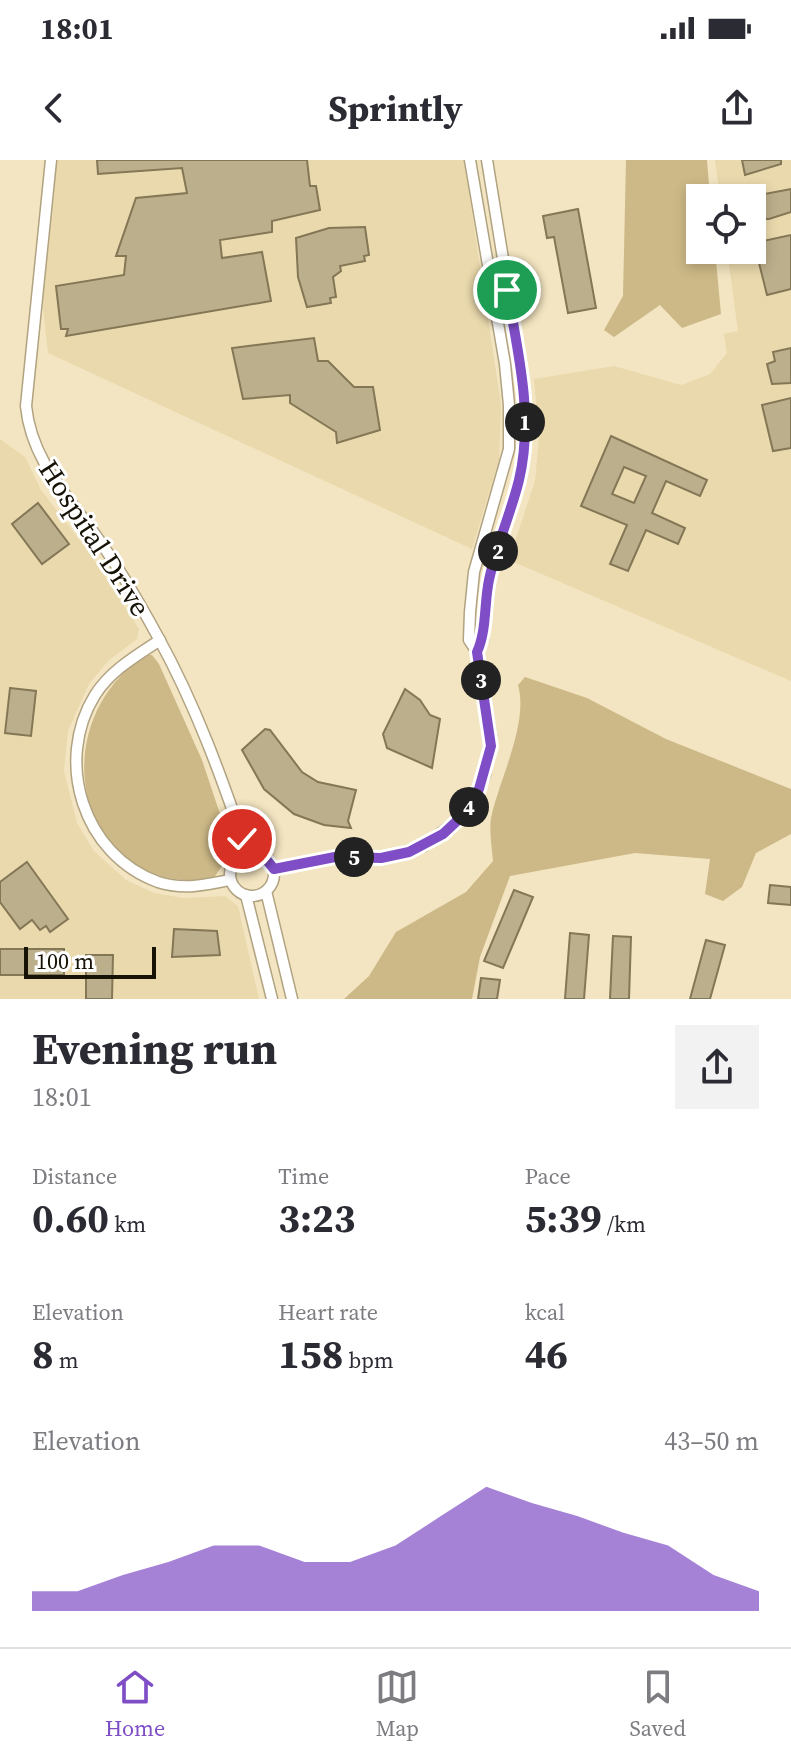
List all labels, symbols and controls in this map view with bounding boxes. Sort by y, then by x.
text: 18:01 [40,8,114,49]
text: Sprintly [328,84,463,133]
icon: back [32,86,76,130]
icon: share [715,86,759,130]
map controls [686,184,766,264]
button: locate [686,184,766,264]
pin [473,256,541,324]
icon: arrive [485,268,529,312]
pin: 1 [505,402,545,442]
text: 1 [519,407,531,437]
street label: Hospital Drive [30,453,160,623]
pin: 2 [478,531,518,571]
text: 2 [492,536,504,566]
pin: 3 [461,660,501,700]
text: 3 [475,665,487,695]
pin: 4 [449,787,489,827]
text: 4 [463,792,475,822]
pin [208,805,276,873]
icon: check [220,817,264,861]
pin: 5 [334,837,374,877]
text: 5 [348,842,360,872]
scale bar [24,943,156,979]
text: 100 m [36,946,94,976]
text: Evening run [32,1018,277,1079]
button: share [675,1025,759,1109]
text: 18:01 [32,1079,92,1115]
text: Distance [32,1161,117,1191]
text: Time [278,1161,329,1191]
text: Pace [525,1161,571,1191]
text: 0.60 [32,1191,109,1245]
text: 3:23 [278,1191,355,1245]
text: 5:39 [525,1191,602,1245]
text: km [109,1209,146,1239]
text: /km [602,1209,646,1239]
text: Elevation [32,1297,124,1327]
text: Heart rate [278,1297,378,1327]
text: kcal [525,1297,565,1327]
text: 8 [32,1327,54,1381]
text: 158 [278,1327,343,1381]
text: 46 [525,1327,568,1381]
text: m [54,1345,79,1375]
text: bpm [343,1345,394,1375]
text: Elevation [32,1423,141,1459]
text: 43–50 m [664,1423,759,1459]
tab: Home [105,1665,165,1743]
tab: Map [375,1665,419,1743]
tab: Saved [630,1665,686,1743]

